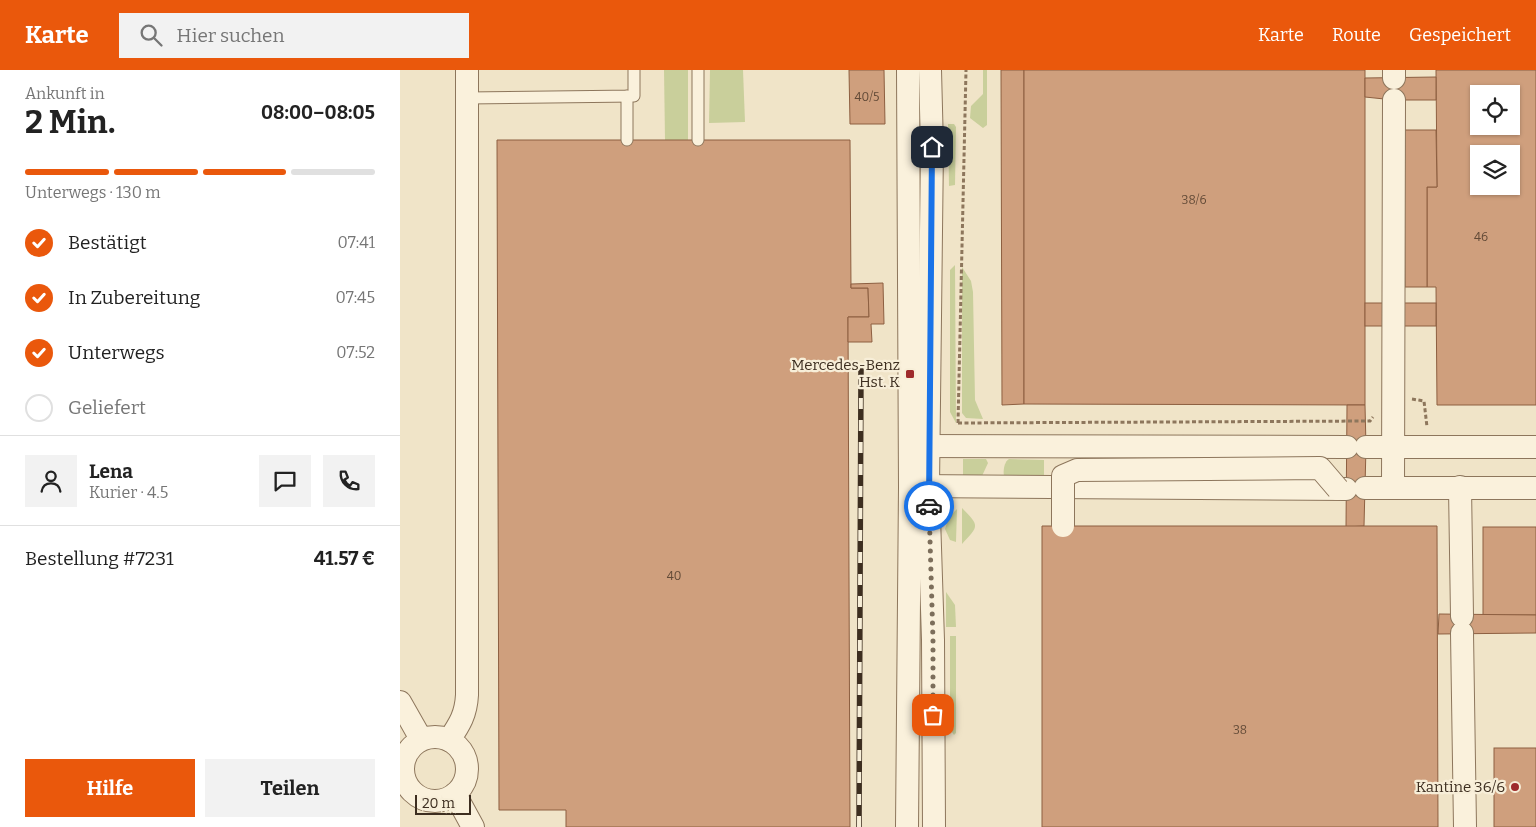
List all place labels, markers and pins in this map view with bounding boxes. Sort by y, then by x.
pin [911,126,953,168]
place label: Mercedes-Benz Hst. K [791,356,900,391]
marker: Mercedes-Benz Hst. K [904,368,916,380]
pin [912,694,954,736]
place label: Kantine 36/6 [1416,778,1505,796]
marker: Kantine 36/6 [1509,781,1521,793]

